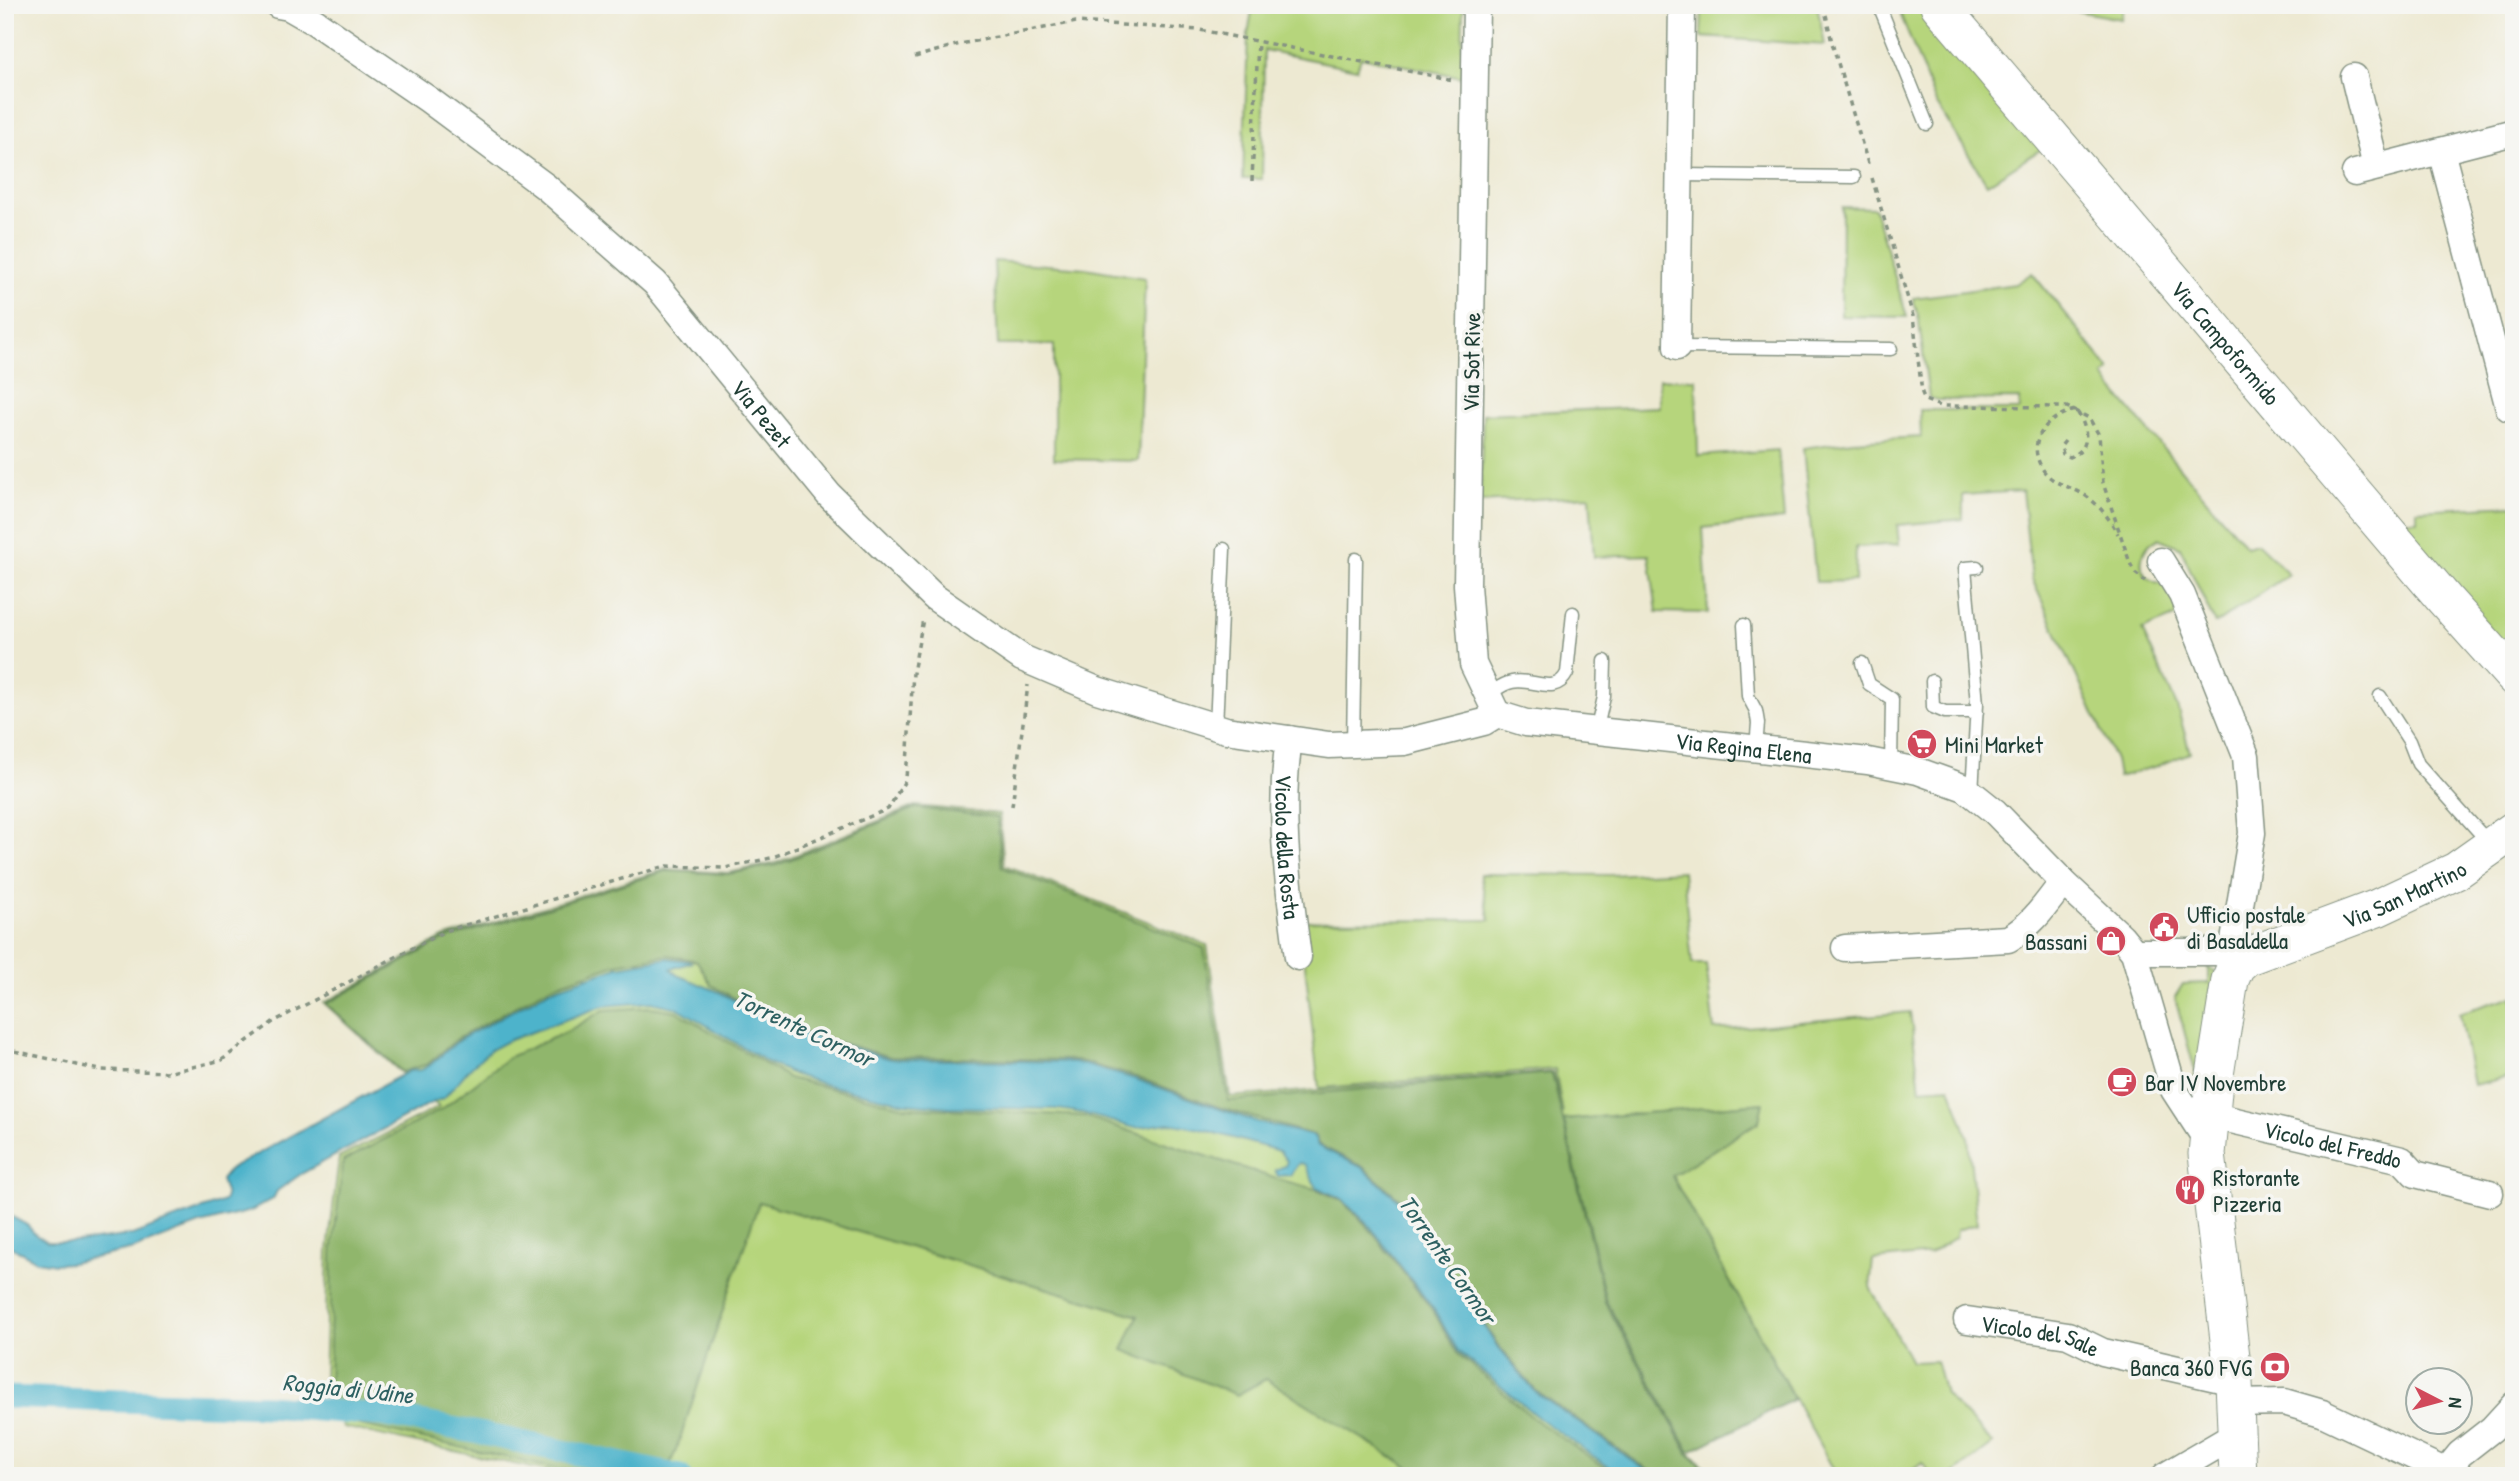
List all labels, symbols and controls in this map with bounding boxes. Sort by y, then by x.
street label: Via Campoformido [2164,274,2288,411]
street label: Via Sot Rive [1455,312,1487,412]
street label: Via Pezet [725,373,800,455]
street label: Via Regina Elena [1674,724,1814,770]
supermarket icon: Mini Market [1905,727,1939,761]
place label: Mini Market [1945,729,2044,760]
street label: Vicolo della Rosta [1269,774,1308,921]
street label: Via San Martino [2338,853,2472,935]
place label: Ufficio postale di Basaldella [2187,899,2306,956]
public building icon: Ufficio postale di Basaldella [2147,910,2181,944]
shop icon: Bassani [2094,924,2128,958]
place label: Bassani [2025,926,2088,957]
water label: Torrente Cormor [729,982,881,1075]
cafe icon: Bar IV Novembre [2105,1065,2139,1099]
place label: Bar IV Novembre [2145,1067,2286,1098]
street label: Vicolo del Freddo [2261,1113,2405,1175]
place label: Ristorante Pizzeria [2213,1162,2300,1219]
restaurant icon: Ristorante Pizzeria [2173,1173,2207,1207]
water label: Torrente Cormor [1392,1188,1506,1332]
street label: Vicolo del Sale [1979,1307,2105,1364]
bank icon: Banca 360 FVG [2258,1350,2292,1384]
place label: Banca 360 FVG [2130,1352,2252,1383]
water label: Roggia di Udine [281,1365,416,1412]
north arrow [2404,1366,2474,1436]
text: N [2442,1396,2469,1409]

